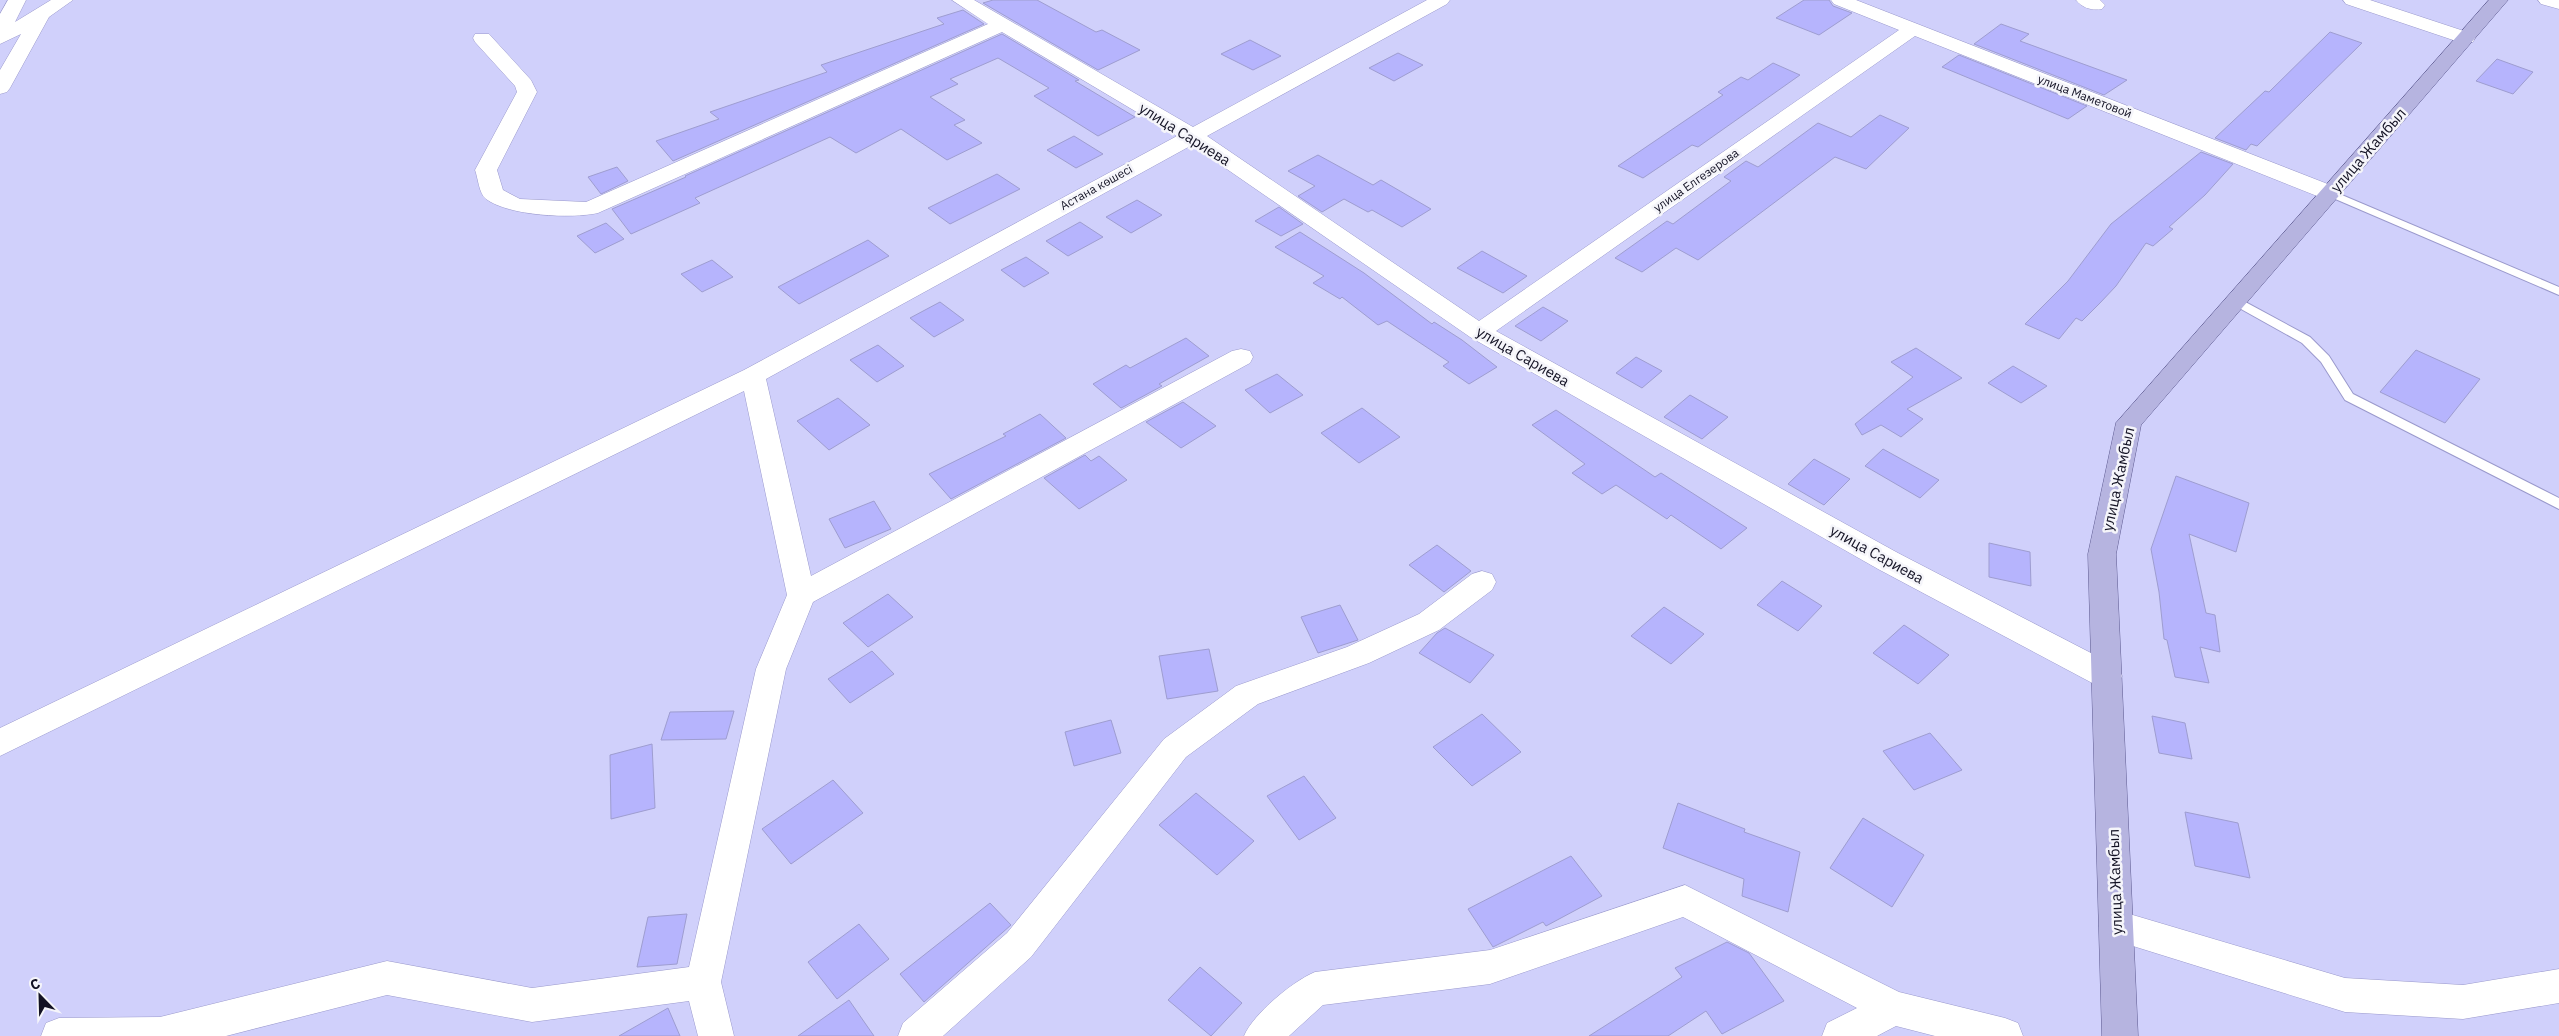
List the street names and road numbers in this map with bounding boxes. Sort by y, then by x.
street label: улица Маметовой [2036,71,2134,121]
street label: улица Сариева [1136,98,1234,170]
street label: улица Жамбыл [2326,104,2410,196]
street label: улица Елгезерова [1650,145,1742,215]
street label: Астана көшесі [1057,161,1135,213]
street label: улица Сариева [1473,322,1573,390]
street label: улица Жамбыл [2098,425,2138,533]
street label: улица Сариева [1827,520,1927,588]
street label: улица Жамбыл [2104,829,2126,935]

